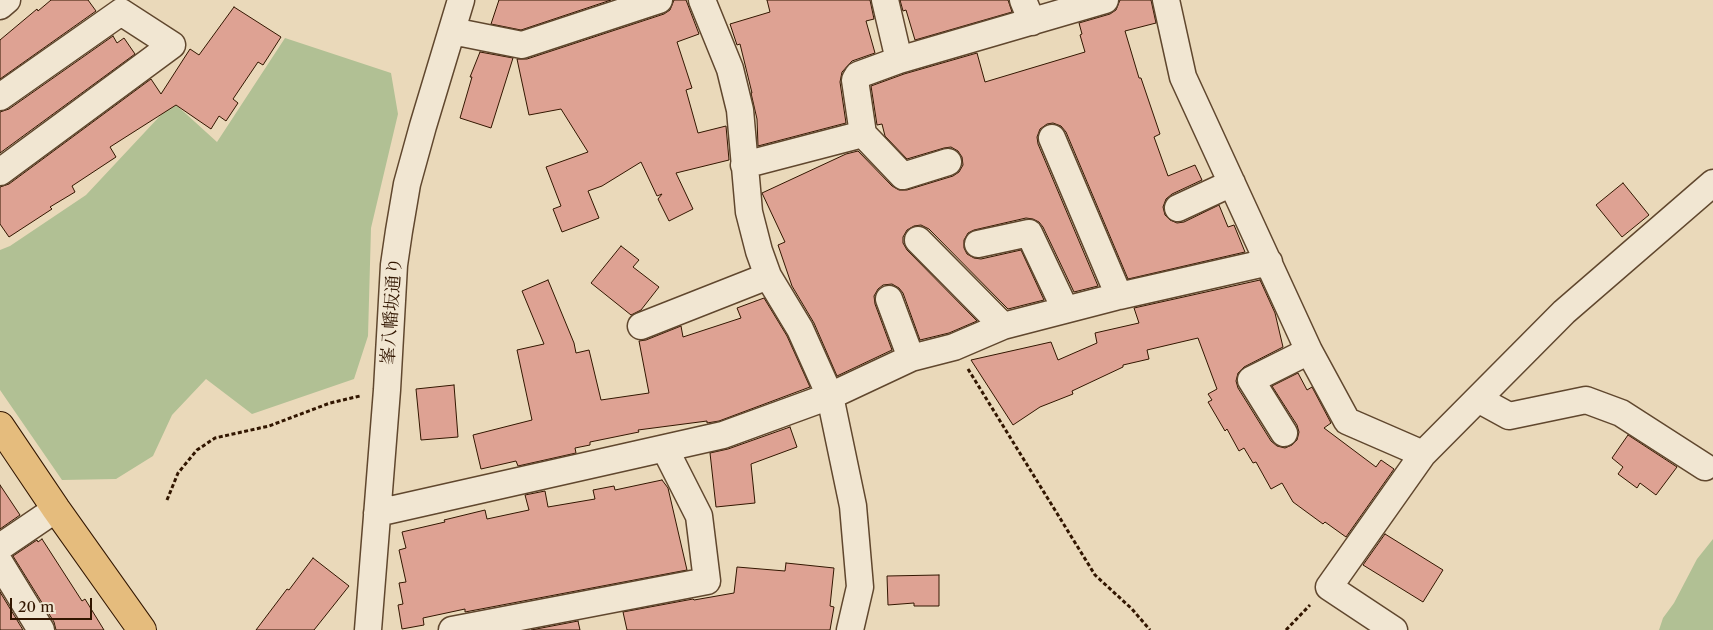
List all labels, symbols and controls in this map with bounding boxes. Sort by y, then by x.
street label: 峯八幡坂通り [377,256,407,366]
scale bar [12,588,95,620]
text: 20 m [18,597,54,616]

